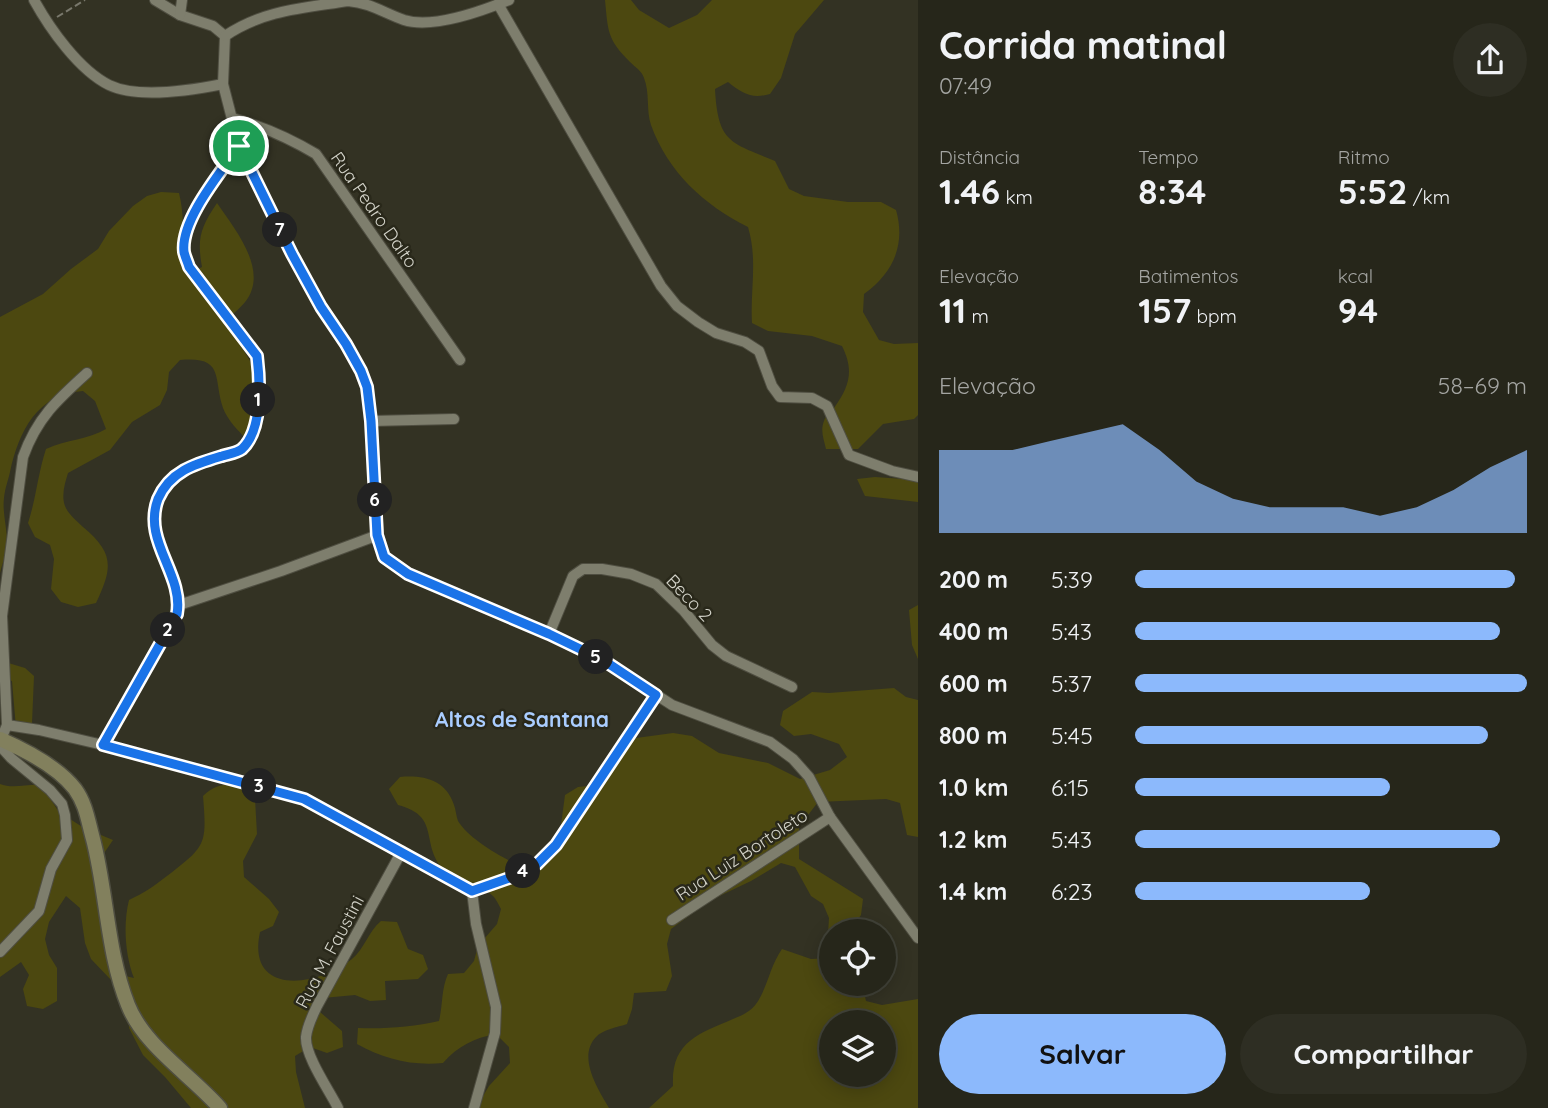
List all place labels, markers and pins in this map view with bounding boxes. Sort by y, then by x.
pin [209,116,269,176]
pin: 7 [262,212,298,247]
pin: 1 [240,382,276,418]
pin: 6 [358,482,392,518]
pin: 2 [150,612,186,648]
pin: 5 [578,640,614,674]
pin: 3 [242,768,276,804]
pin: 4 [505,854,540,888]

